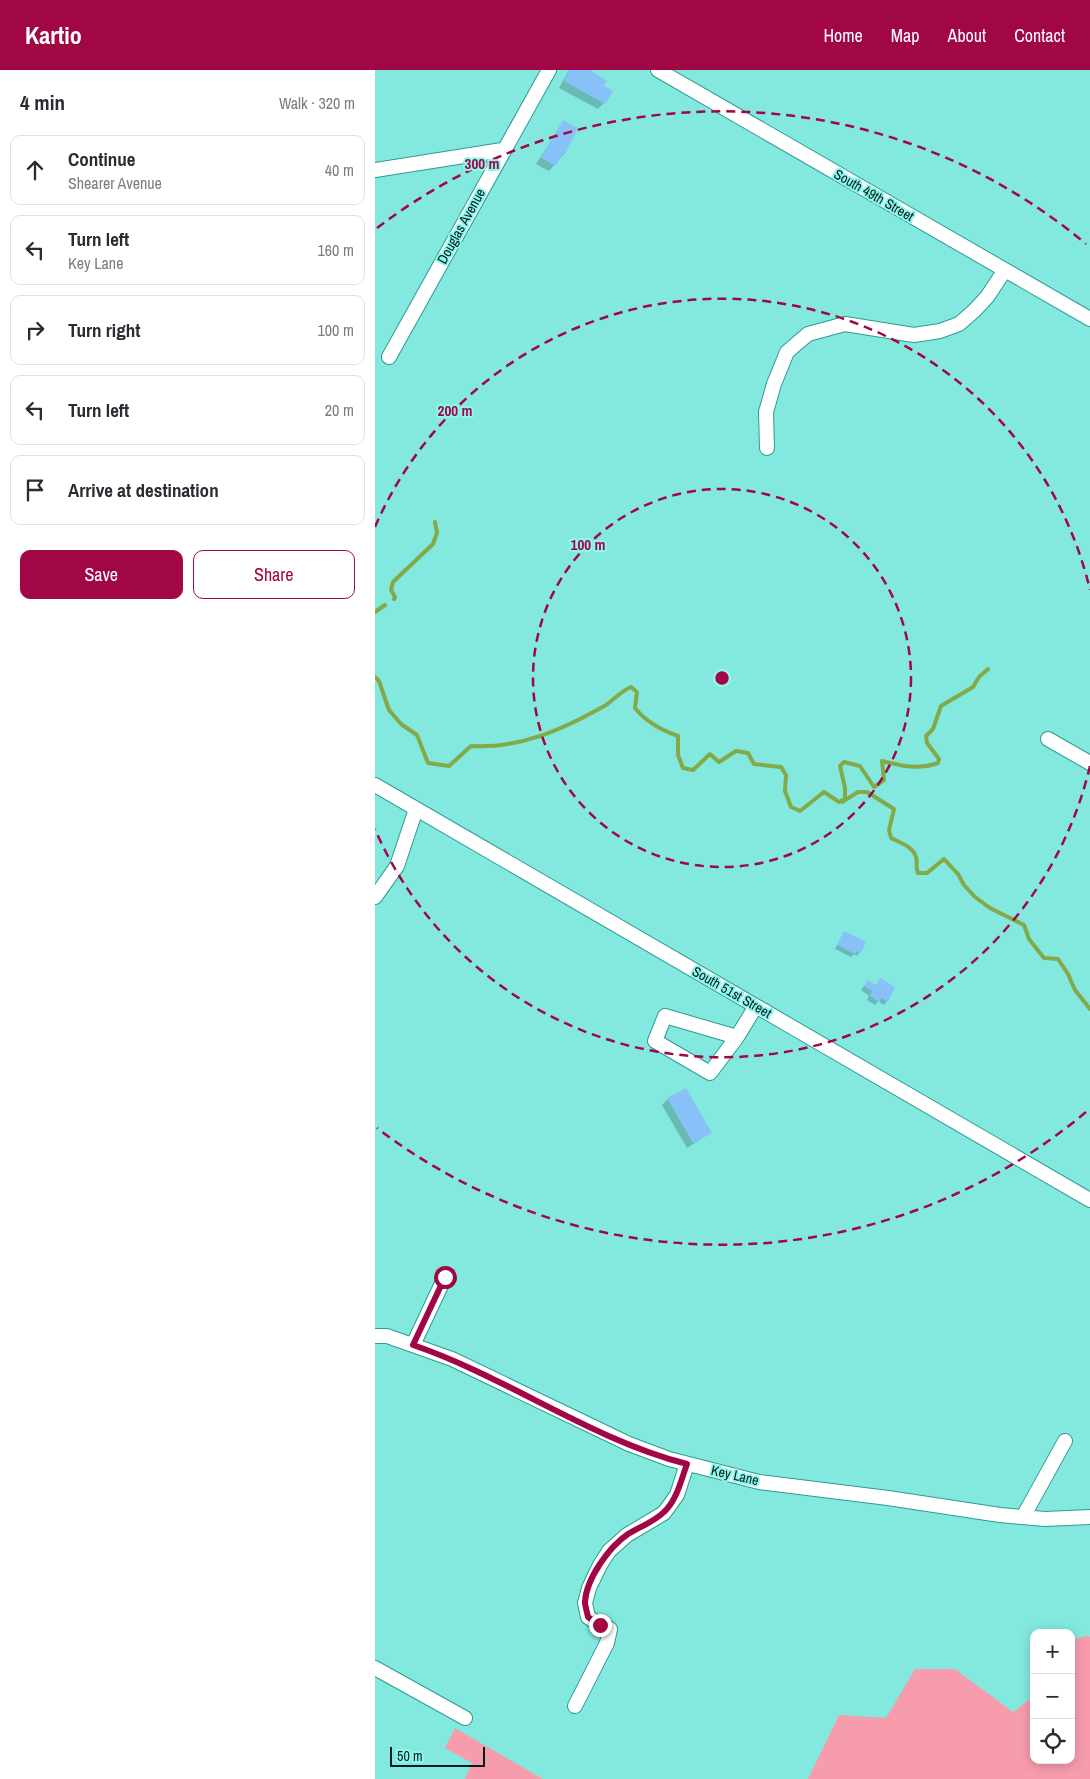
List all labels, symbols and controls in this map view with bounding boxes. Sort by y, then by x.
text: Kartio [25,19,82,51]
text: Home [823,23,863,48]
text: Map [891,23,920,48]
text: About [948,23,986,48]
text: Contact [1014,23,1065,48]
text: 4 min [20,88,65,117]
text: Walk · 320 m [279,92,355,114]
text: Continue [68,146,136,172]
text: 300 m [465,153,499,174]
icon: ahead [21,156,49,184]
text: 40 m [325,159,354,181]
street label: South 49th Street [831,165,917,225]
text: Shearer Avenue [68,172,162,194]
street label: Douglas Avenue [433,185,489,267]
text: Turn left [68,226,129,252]
icon: left [21,236,49,264]
text: 160 m [318,239,354,261]
text: Key Lane [68,252,123,274]
icon: right [21,316,49,344]
text: Turn right [68,317,140,343]
text: 100 m [318,319,354,341]
icon: left [21,396,49,424]
text: Turn left [68,397,129,423]
text: 20 m [325,399,354,421]
text: 200 m [438,400,472,421]
icon: arrive [21,476,49,504]
text: Arrive at destination [68,477,219,503]
text: 100 m [571,534,605,555]
button: Save [20,550,183,599]
button: Share [193,550,355,599]
centre of rings [713,669,731,687]
street label: South 51st Street [689,962,775,1022]
route start [434,1266,457,1289]
street label: Key Lane [709,1461,761,1489]
route end [589,1614,612,1637]
map controls [1030,1629,1075,1764]
button: + [1030,1629,1075,1674]
button: − [1030,1674,1075,1719]
button: locate [1030,1719,1075,1764]
scale bar [390,1744,485,1767]
text: 50 m [397,1747,423,1765]

